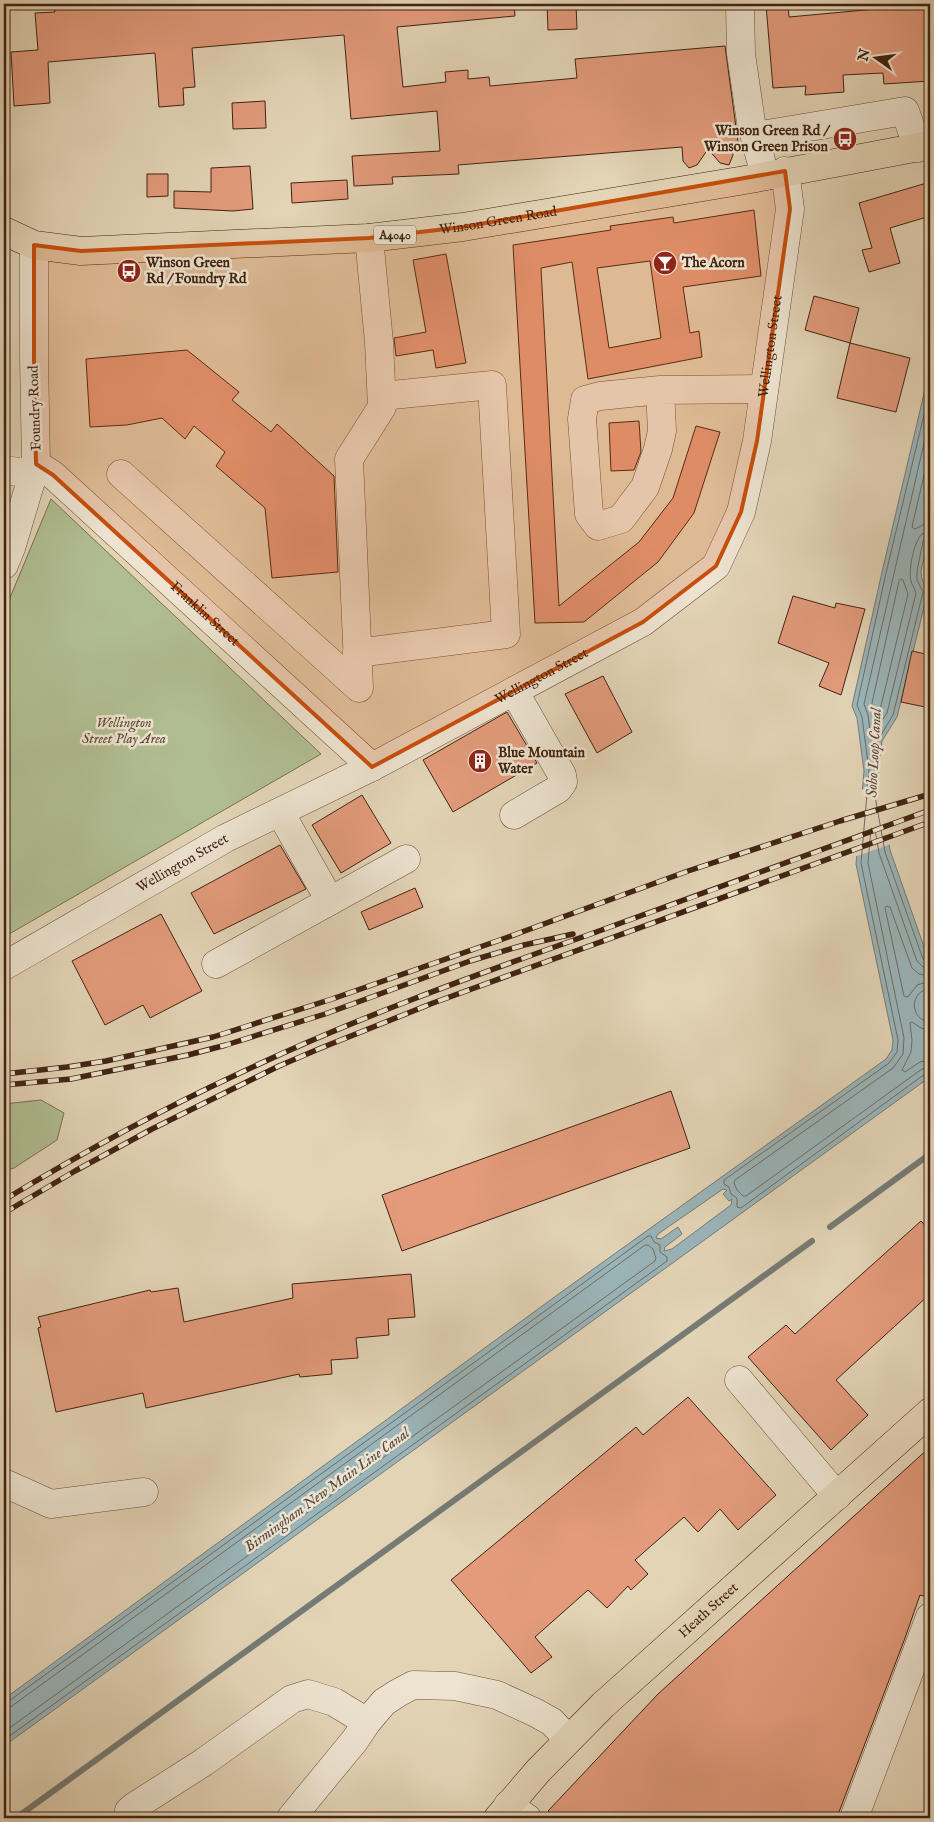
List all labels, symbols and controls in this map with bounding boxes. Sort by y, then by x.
north arrow [852,32,902,82]
text: N [854,47,875,64]
place label: Winson Green Rd / Winson Green Prison [703,122,831,156]
bus stop icon: Winson Green Rd / Winson Green Prison [832,126,858,152]
street label: Winson Green Road [438,202,559,239]
road number: A4040 [374,226,416,244]
bar icon: The Acorn [652,250,678,276]
place label: Winson Green Rd / Foundry Rd [145,254,247,288]
place label: The Acorn [681,254,745,272]
bus stop icon: Winson Green Rd / Foundry Rd [116,258,142,284]
street label: Wellington Street [754,294,787,399]
street label: Foundry Road [25,365,45,451]
street label: Franklin Street [166,578,243,650]
street label: Wellington Street [492,644,592,709]
water label: Soho Loop Canal [862,706,886,798]
park label: Wellington Street Play Area [82,714,166,748]
place label: Blue Mountain Water [497,744,586,778]
building icon: Blue Mountain Water [467,748,493,774]
street label: Wellington Street [133,829,232,897]
water label: Birmingham New Main Line Canal [241,1423,415,1557]
street label: Heath Street [675,1579,742,1642]

